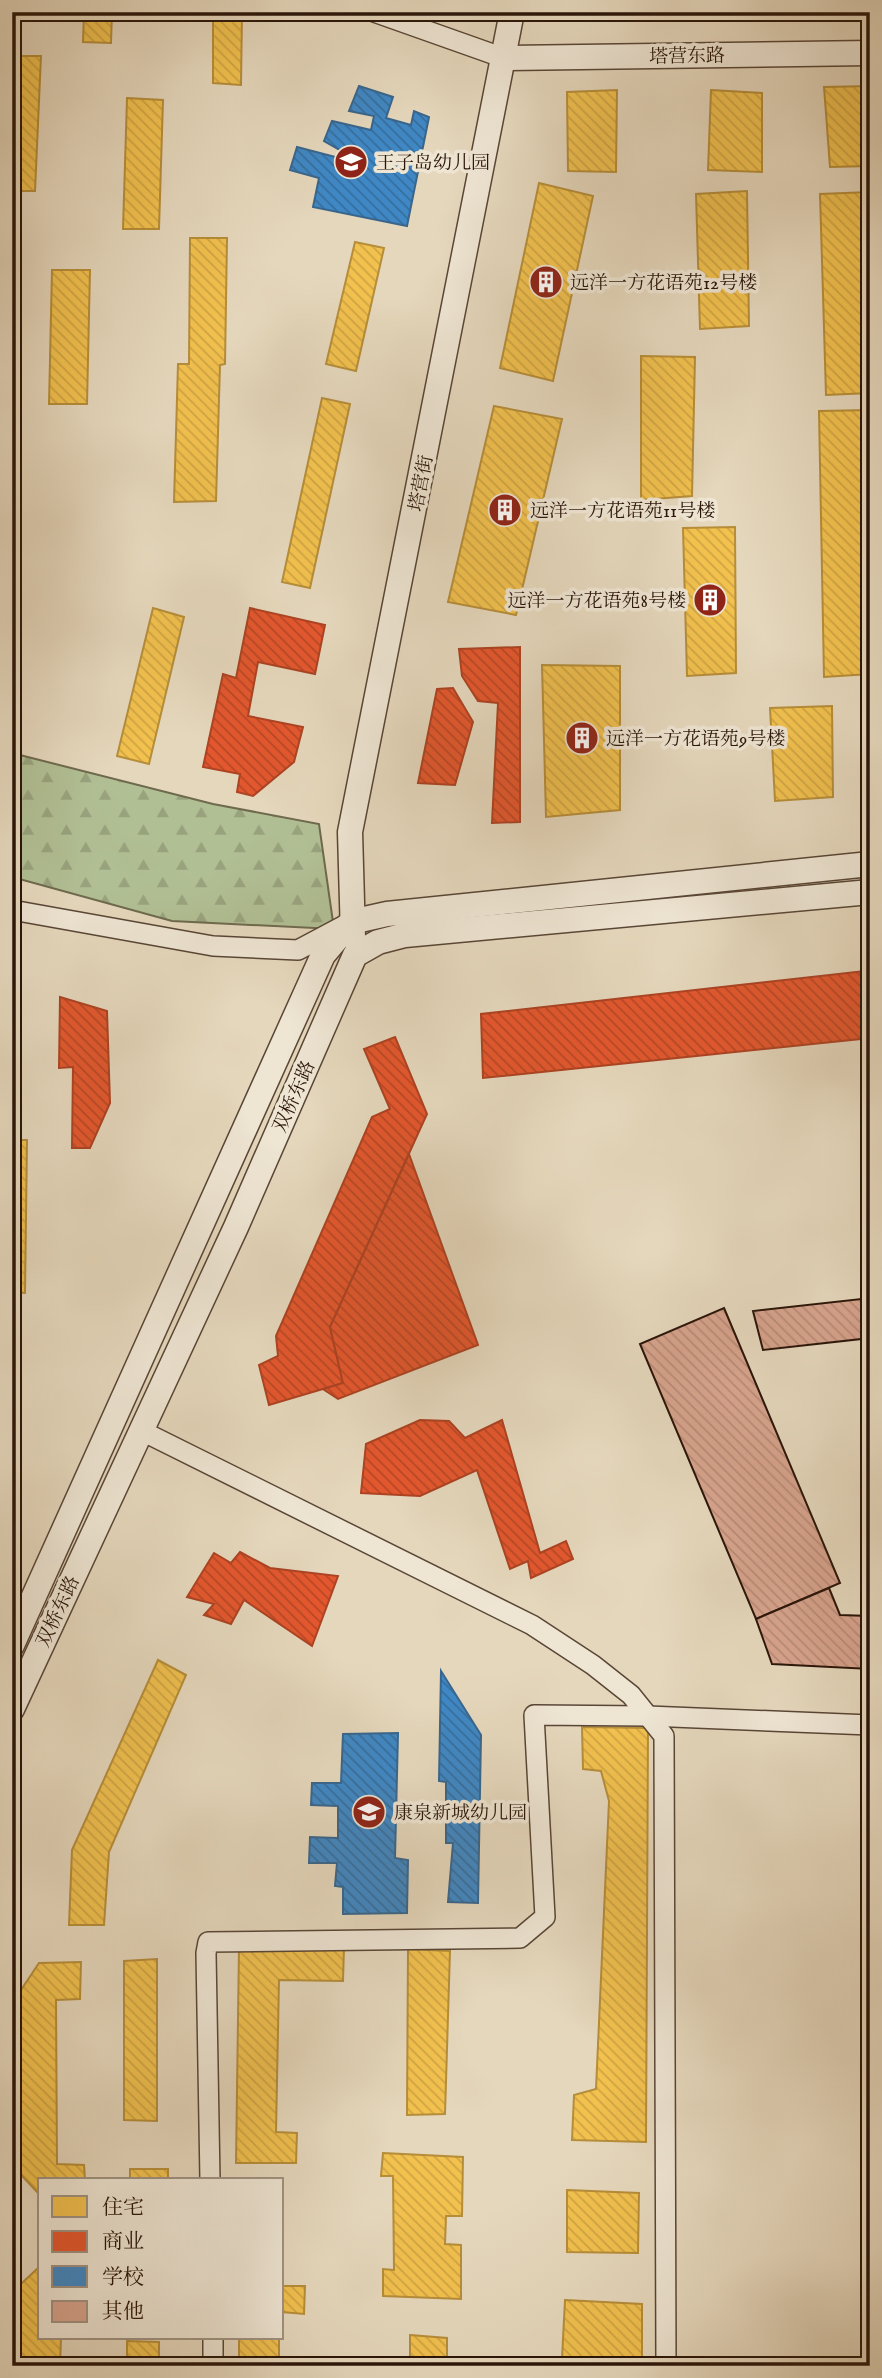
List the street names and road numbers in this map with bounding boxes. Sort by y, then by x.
street label: 塔营东路 [649,44,725,70]
street label: 塔营街 [405,453,439,514]
street label: 双桥东路 [268,1057,321,1136]
street label: 双桥东路 [32,1572,86,1651]

